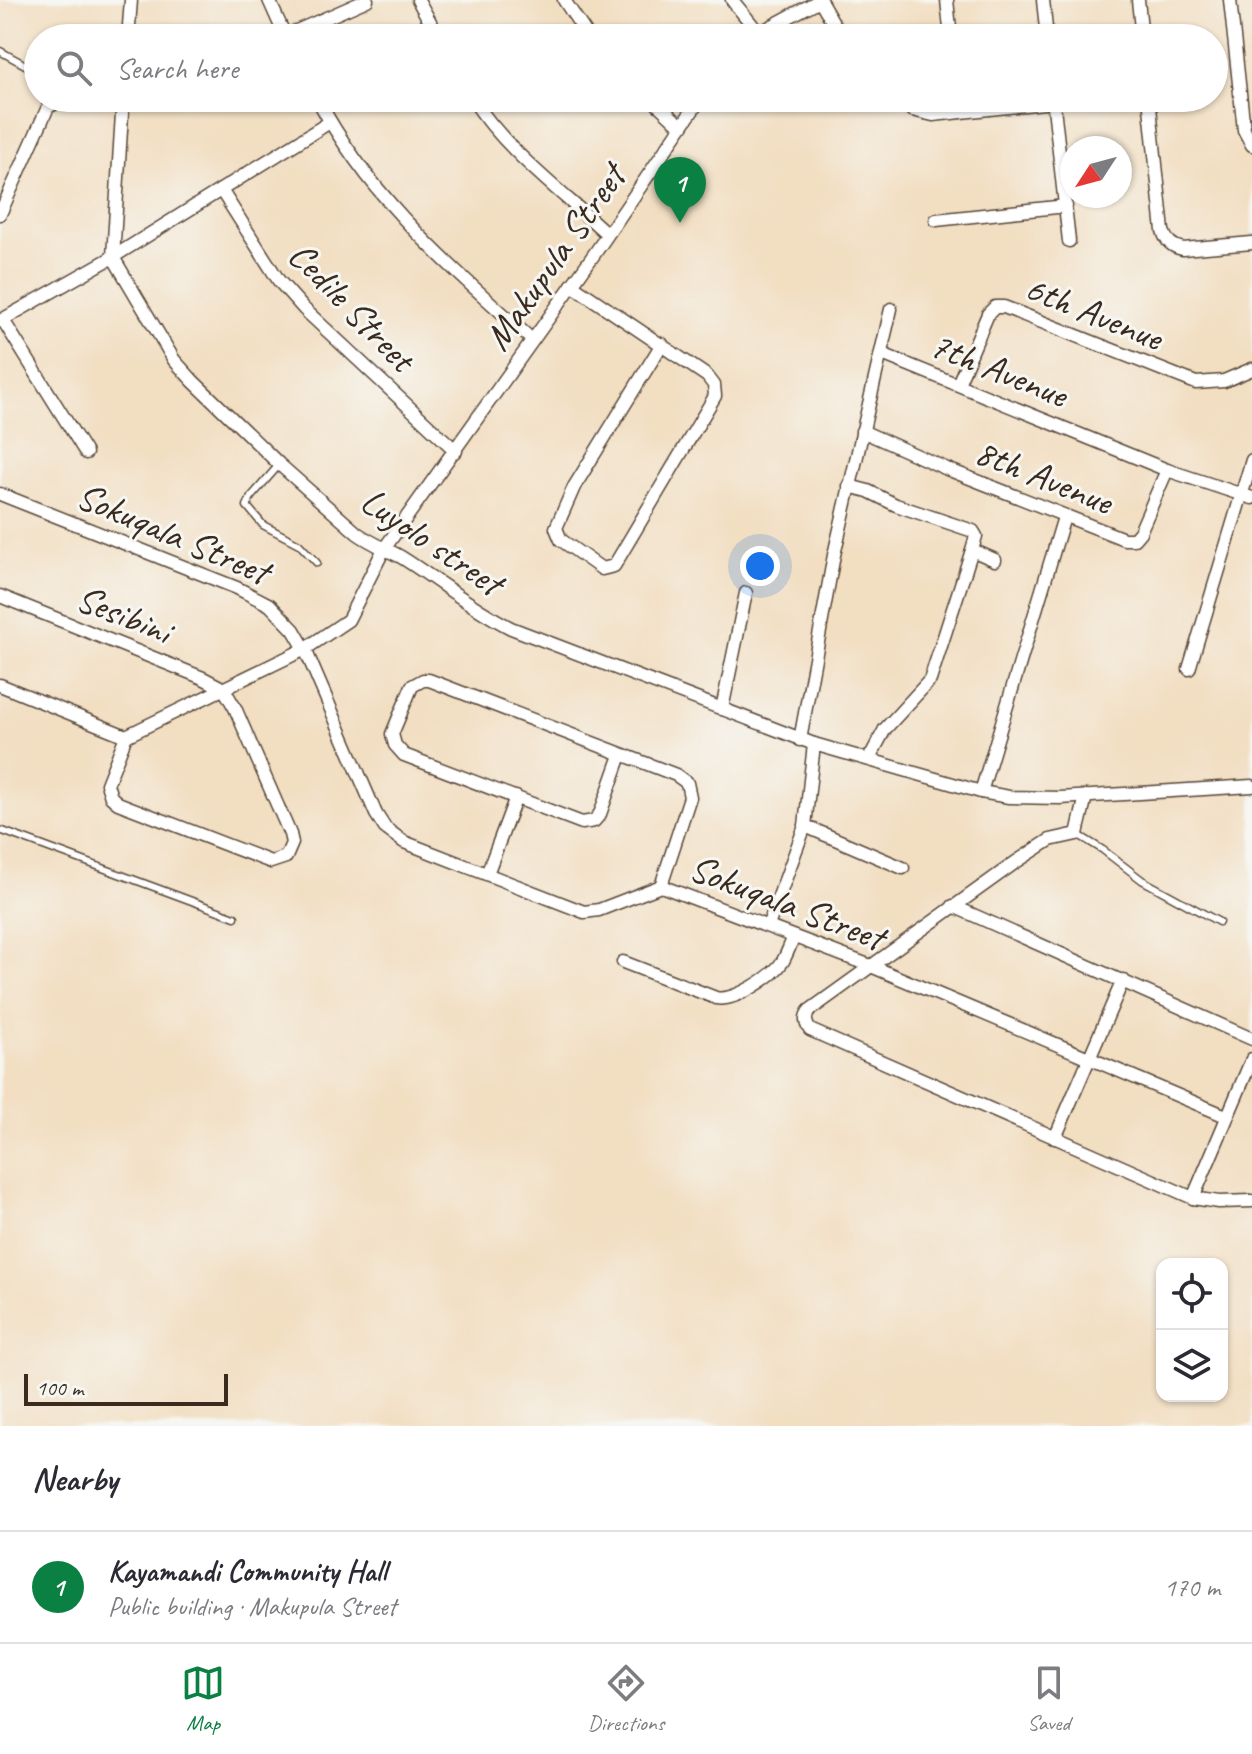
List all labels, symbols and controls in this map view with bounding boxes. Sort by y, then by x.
search box [24,24,1228,112]
icon: search [52,46,96,90]
text: Search here [116,49,238,87]
north arrow [1060,136,1132,208]
street label: Makupula Street [473,151,639,359]
pin: 1 [654,157,706,223]
street label: Cedile Street [278,232,427,384]
street label: 6th Avenue [1018,264,1172,362]
street label: 7th Avenue [923,321,1077,419]
street label: 8th Avenue [968,428,1122,526]
street label: Sokuqala Street [70,472,281,597]
street label: Luyolo street [352,477,516,609]
your location [740,546,780,586]
street label: Sesibini [70,574,182,656]
street label: Sokuqala Street [683,844,896,963]
map controls [1156,1258,1228,1402]
button: locate [1156,1258,1228,1330]
button: layers [1156,1330,1228,1402]
scale bar [24,1370,228,1406]
text: 100 m [36,1374,83,1402]
text: Nearby [32,1457,118,1500]
text: Kayamandi Community Hall [108,1552,386,1590]
text: 1 [52,1571,64,1604]
text: 170 m [1164,1571,1220,1604]
text: Public building · Makupula Street [108,1590,396,1623]
tab: Map [181,1661,225,1737]
tab: Directions [588,1661,664,1737]
tab: Saved [1027,1661,1071,1737]

